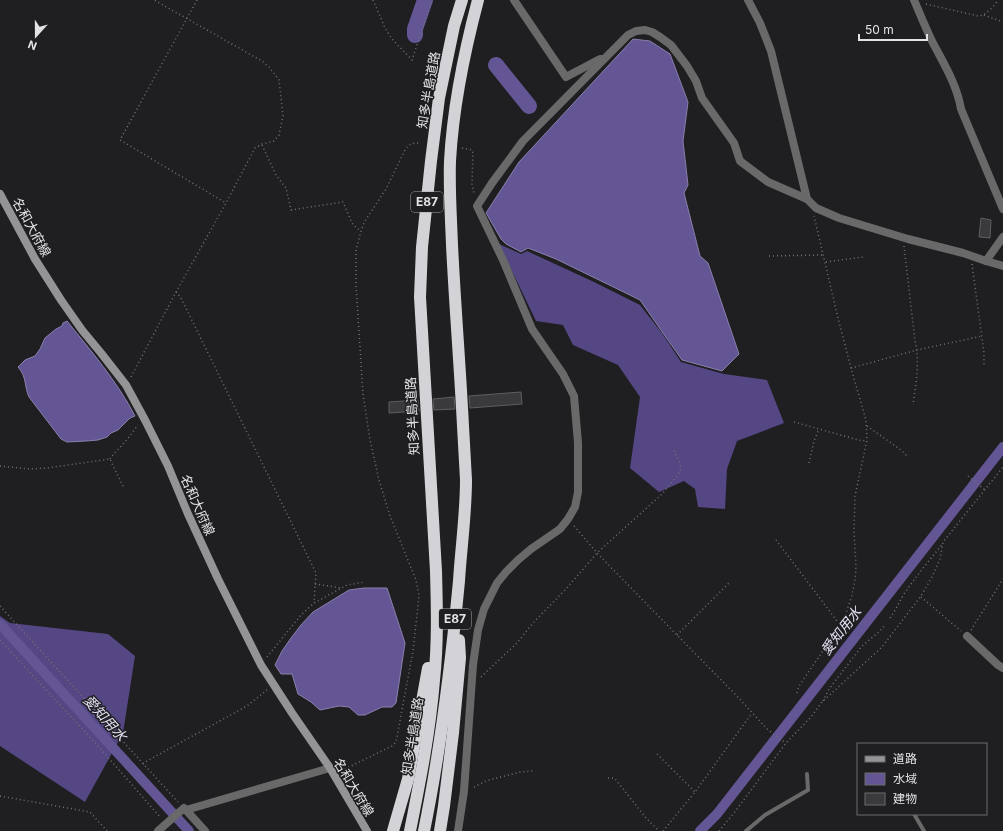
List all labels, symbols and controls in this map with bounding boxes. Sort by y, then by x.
north arrow [16,16,56,56]
scale bar [859,16,927,42]
text: 50 m [865,22,894,37]
text: N [26,37,39,53]
street label: 知多半島道路 [413,50,443,130]
road number: E87 [411,192,443,212]
street label: 名和大府線 [9,195,55,259]
street label: 知多半島道路 [402,377,422,455]
street label: 名和大府線 [177,472,219,538]
water label: 愛知用水 [817,602,866,658]
road number: E87 [439,609,471,629]
water label: 愛知用水 [80,691,132,746]
street label: 知多半島道路 [398,696,426,776]
legend [857,743,987,815]
text: 道路 [893,751,917,766]
street label: 名和大府線 [330,755,378,819]
text: 水域 [893,771,917,786]
text: 建物 [893,791,917,806]

